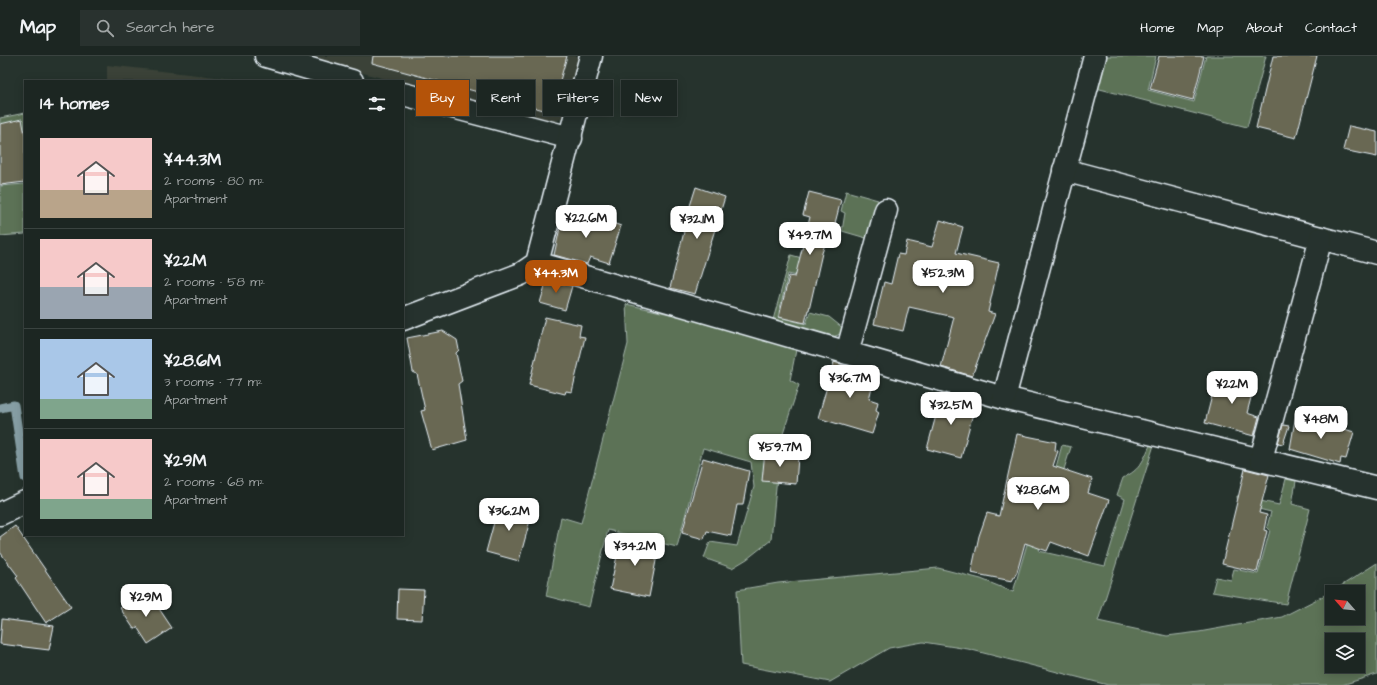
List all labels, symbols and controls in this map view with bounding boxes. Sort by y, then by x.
search box [80,10,360,46]
text: Map [20,14,56,41]
icon: search [94,17,116,39]
text: Search here [126,17,215,38]
text: Home [1140,18,1175,38]
text: Map [1197,18,1223,38]
text: About [1245,18,1283,38]
text: Contact [1305,18,1357,38]
chip: Buy [416,80,469,116]
chip: Rent [477,80,535,116]
chip: Filters [543,80,613,116]
chip: New [621,80,677,116]
text: 14 homes [40,92,110,116]
icon: filters [366,93,388,115]
text: ¥44.3M [164,148,221,172]
icon: home [72,154,120,202]
text: 2 rooms · 80 m² [164,172,264,190]
text: Apartment [164,190,228,208]
pin: ¥22.6M [553,205,619,239]
pin: ¥32.1M [664,206,730,240]
text: ¥22.6M [565,209,607,227]
text: ¥32.1M [679,210,715,228]
pin: ¥49.7M [777,222,843,256]
text: ¥49.7M [788,226,832,244]
text: ¥22M [164,249,207,273]
icon: home [72,255,120,303]
pin: ¥44.3M [523,260,589,294]
pin: ¥52.3M [910,260,976,294]
text: ¥44.3M [534,264,578,282]
text: ¥52.3M [922,264,964,282]
text: 2 rooms · 58 m² [164,273,265,291]
text: Apartment [164,291,228,309]
text: ¥28.6M [164,349,221,373]
icon: home [72,355,120,403]
pin: ¥36.7M [817,365,883,399]
text: ¥36.7M [829,369,871,387]
pin: ¥22M [1208,371,1256,405]
text: 3 rooms · 77 m² [164,373,263,391]
text: ¥22M [1216,375,1248,393]
text: Apartment [164,391,228,409]
pin: ¥32.5M [918,392,984,426]
text: ¥32.5M [930,396,972,414]
pin: ¥48M [1297,406,1345,440]
text: ¥48M [1304,410,1338,428]
pin: ¥59.7M [747,434,813,468]
text: ¥59.7M [758,438,802,456]
text: ¥29M [164,449,207,473]
icon: home [72,455,120,503]
text: 2 rooms · 68 m² [164,473,264,491]
pin: ¥28.6M [1005,477,1071,511]
text: ¥28.6M [1016,481,1060,499]
text: Apartment [164,491,228,509]
pin: ¥36.2M [476,498,542,532]
text: ¥36.2M [488,502,530,520]
pin: ¥34.2M [602,533,668,567]
text: ¥34.2M [614,537,656,555]
pin: ¥29M [122,584,170,618]
north arrow [1325,585,1365,625]
map controls [1325,585,1365,673]
text: ¥29M [130,588,162,606]
button: layers [1325,633,1365,673]

